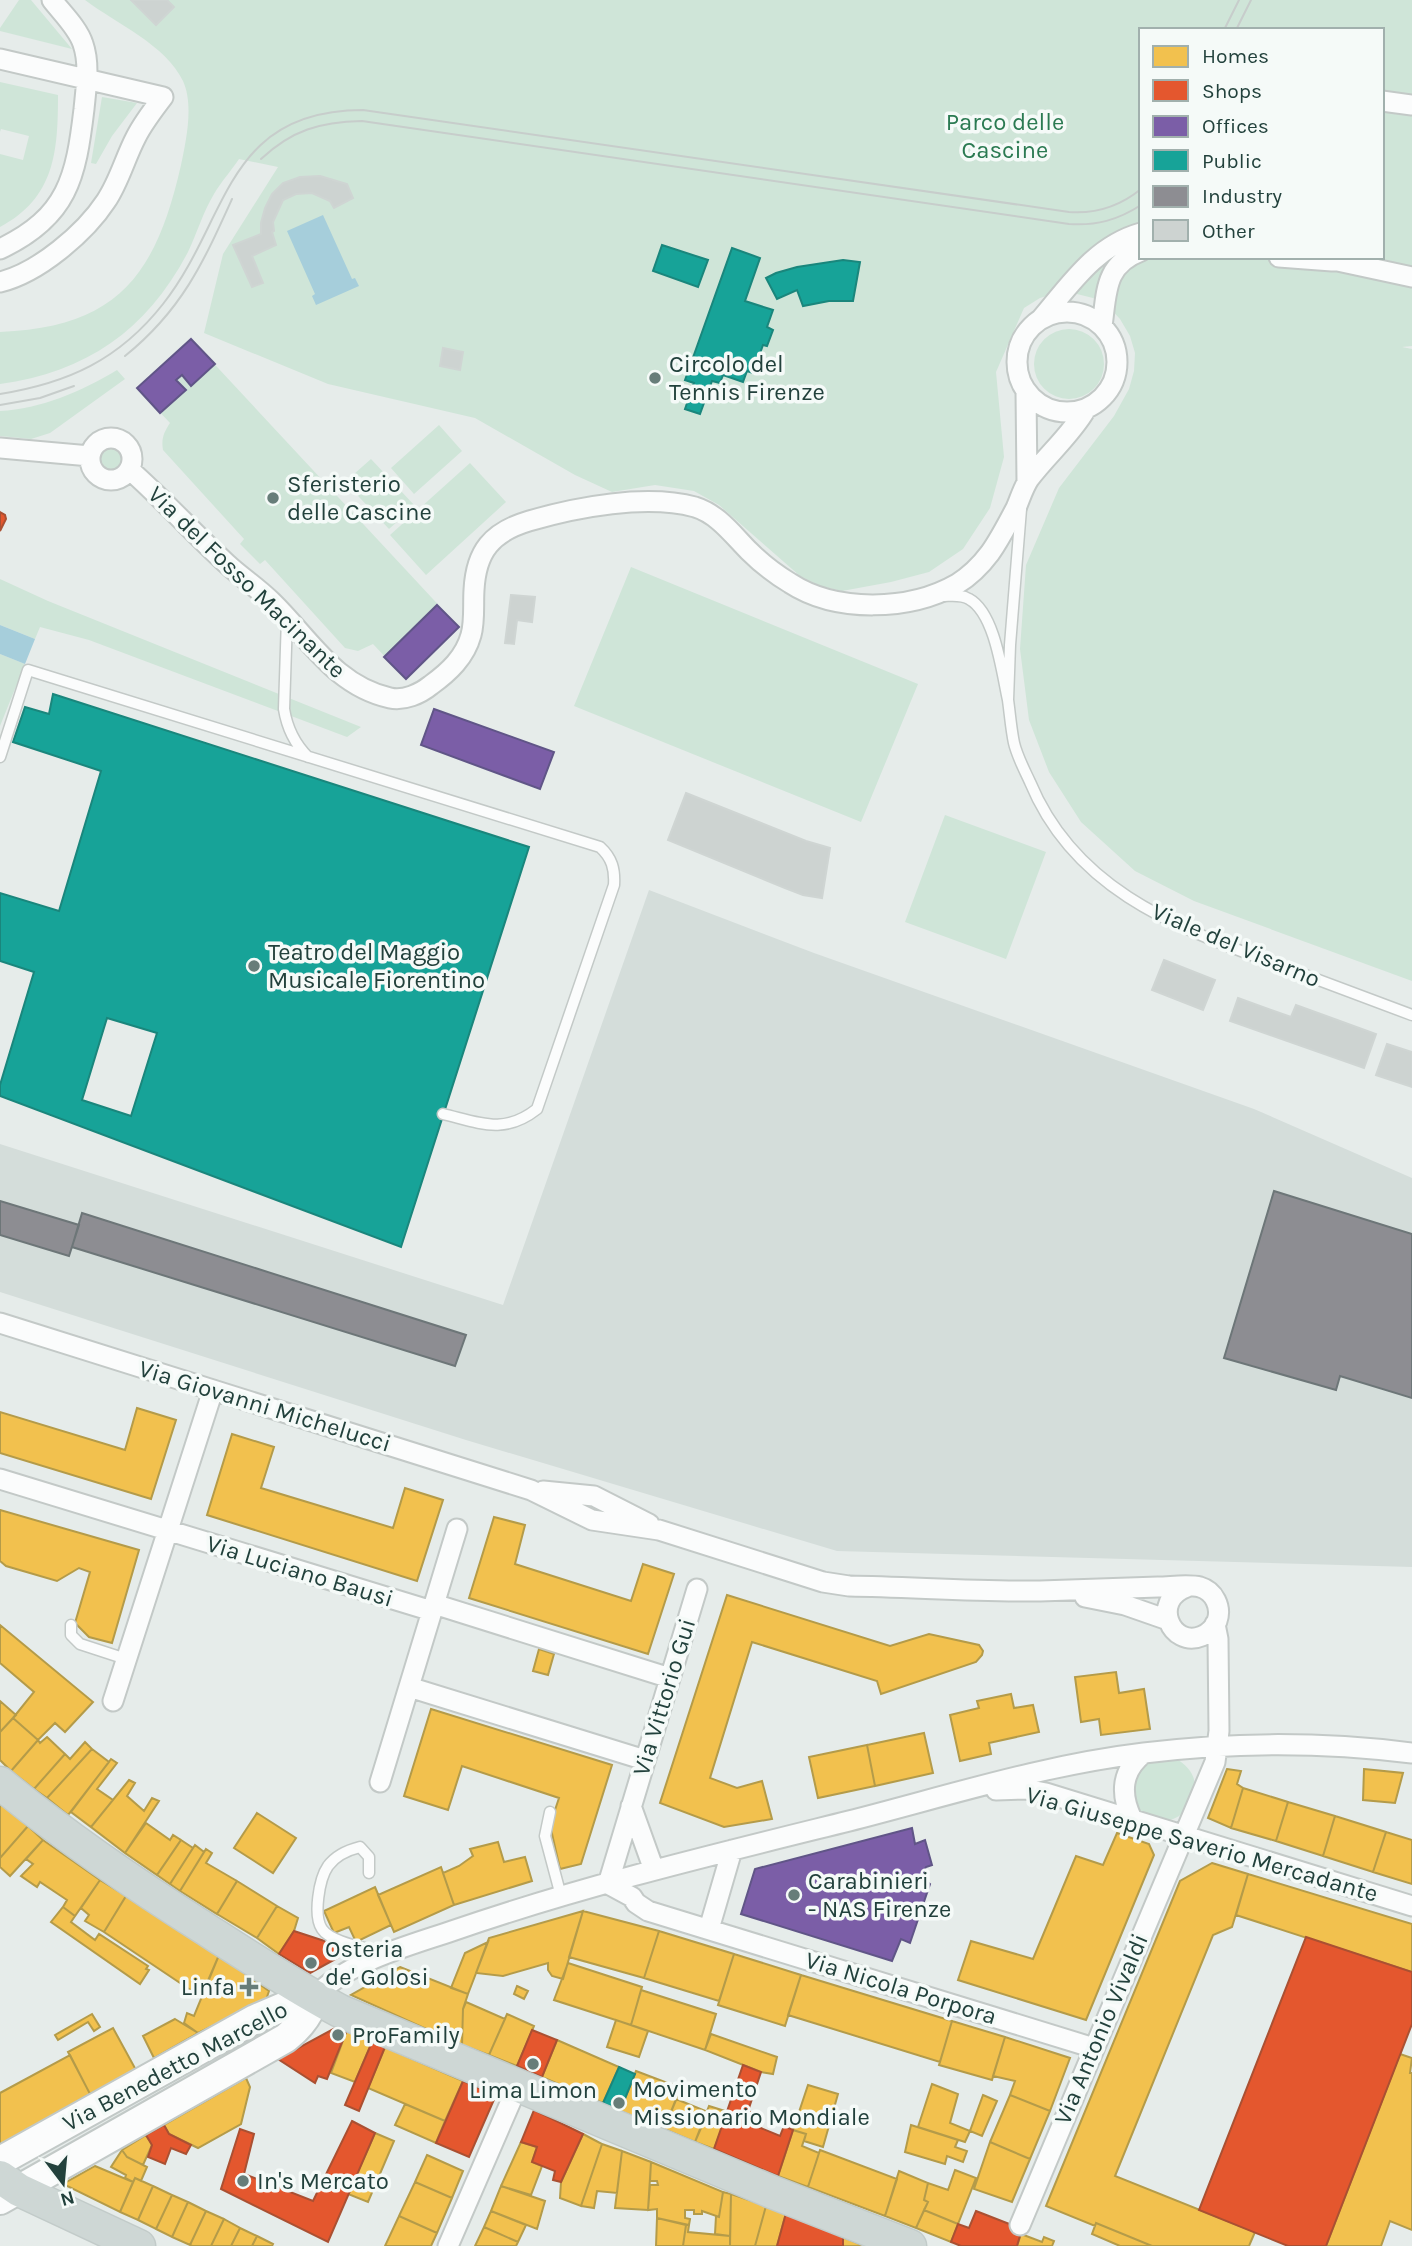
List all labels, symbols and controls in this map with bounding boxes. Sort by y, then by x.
legend [1139,28,1384,259]
text: Homes [1202,44,1269,68]
text: Shops [1202,79,1262,103]
park label: Parco delle Cascine [946,108,1064,164]
text: Offices [1202,114,1269,138]
text: Public [1202,149,1262,173]
text: Industry [1202,184,1282,208]
text: Other [1202,219,1255,243]
place label: Circolo del Tennis Firenze [669,350,825,406]
marker: Circolo del Tennis Firenze [647,370,663,386]
place label: Sferisterio delle Cascine [287,470,432,526]
street label: Via del Fosso Macinante [142,480,352,684]
marker: Sferisterio delle Cascine [265,490,281,506]
street label: Viale del Visarno [1148,897,1324,993]
place label: Teatro del Maggio Musicale Fiorentino [268,938,485,994]
marker: Teatro del Maggio Musicale Fiorentino [246,958,262,974]
street label: Via Giovanni Michelucci [136,1354,394,1458]
street label: Via Luciano Bausi [203,1529,397,1613]
street label: Via Vittorio Gui [627,1615,701,1779]
street label: Via Giuseppe Saverio Mercadante [1023,1780,1381,1908]
place label: Carabinieri - NAS Firenze [808,1867,951,1923]
marker: Carabinieri - NAS Firenze [786,1887,802,1903]
street label: Via Antonio Vivaldi [1048,1929,1154,2129]
place label: Osteria de' Golosi [325,1935,429,1991]
street label: Via Nicola Porpora [802,1946,1000,2030]
marker: Osteria de' Golosi [303,1955,319,1971]
place label: Linfa [181,1973,235,2001]
marker: Linfa [241,1979,257,1995]
street label: Via Benedetto Marcello [58,1995,292,2137]
place label: ProFamily [352,2021,460,2049]
marker: ProFamily [330,2027,346,2043]
marker: Lima Limon [525,2056,541,2072]
place label: Movimento Missionario Mondiale [633,2075,870,2131]
place label: Lima Limon [469,2076,597,2104]
marker: Movimento Missionario Mondiale [611,2095,627,2111]
north arrow [28,2148,98,2218]
place label: In's Mercato [257,2167,389,2195]
marker: In's Mercato [235,2173,251,2189]
text: N [58,2186,77,2211]

